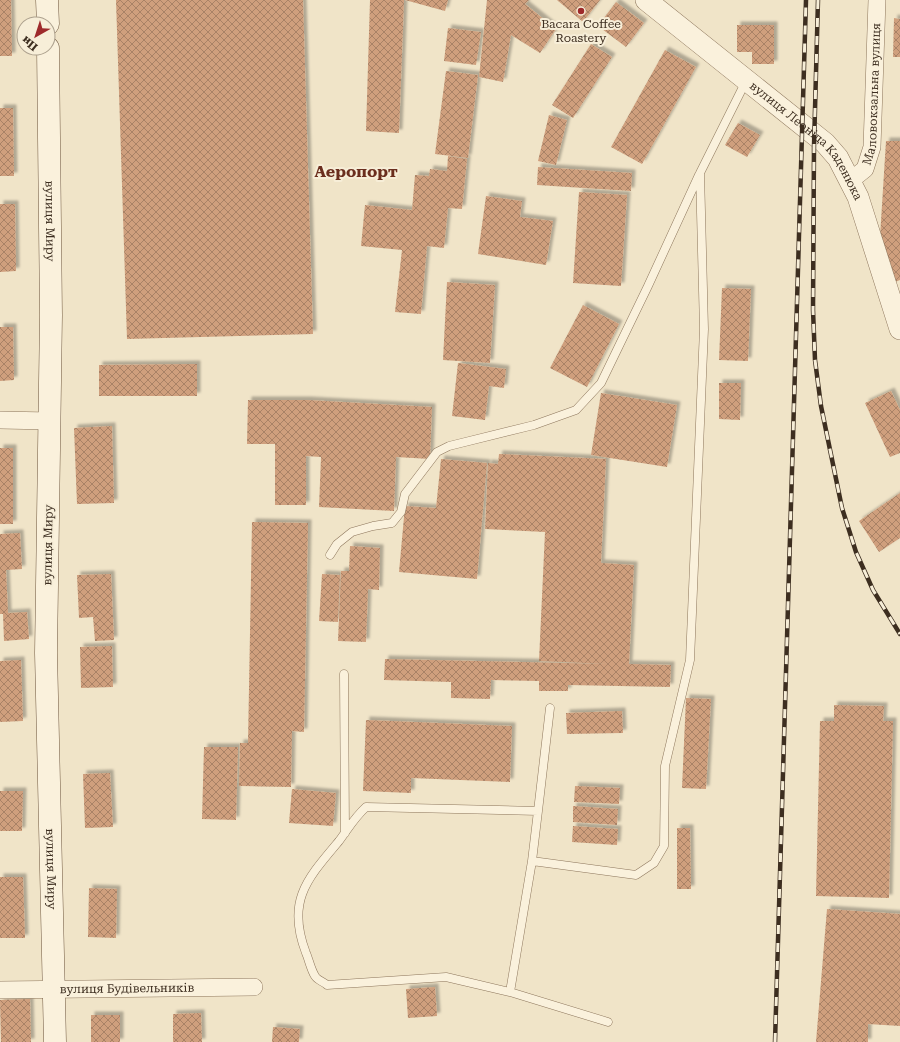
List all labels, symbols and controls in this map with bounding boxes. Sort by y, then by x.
marker: Bacara Coffee Roastery [576,6,586,16]
north arrow [16,16,56,56]
place label: Bacara Coffee Roastery [541,17,621,45]
street label: Маловокзальна вулиця [860,23,883,167]
text: Пн [19,33,40,54]
street label: вулиця Леоніда Каденюка [747,79,866,203]
district label: Аеропорт [314,162,398,181]
street label: вулиця Миру [42,180,57,263]
street label: вулиця Миру [40,503,56,586]
street label: вулиця Миру [43,828,59,910]
street label: вулиця Будівельників [60,981,194,996]

